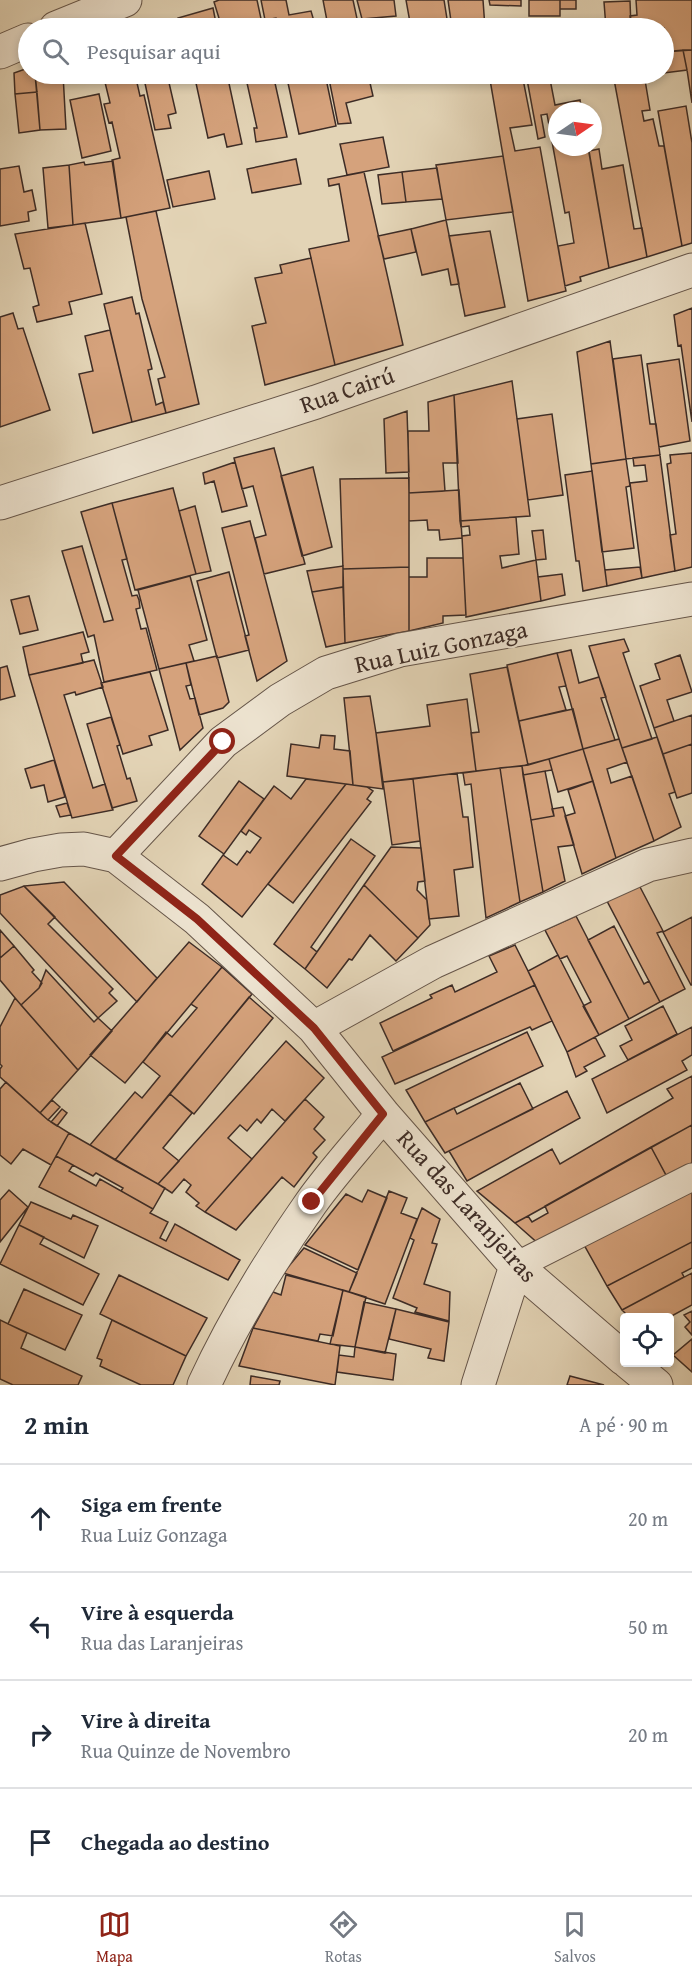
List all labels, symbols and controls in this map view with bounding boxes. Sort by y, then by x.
search box [18,18,674,84]
icon: search [39,35,72,68]
text: Pesquisar aqui [87,35,221,67]
north arrow [548,102,602,156]
street label: Rua Cairú [295,357,399,422]
street label: Rua Luiz Gonzaga [351,611,531,682]
route start [209,728,235,754]
street label: Rua das Laranjeiras [389,1122,546,1290]
route end [298,1188,324,1214]
map controls [620,1313,674,1367]
button: locate [620,1313,674,1367]
text: 2 min [24,1405,89,1444]
text: A pé · 90 m [579,1410,668,1439]
text: Siga em frente [81,1488,222,1520]
icon: ahead [24,1502,57,1535]
text: 20 m [628,1504,668,1533]
text: Rua Luiz Gonzaga [81,1520,227,1549]
text: Vire à esquerda [81,1596,234,1628]
icon: left [24,1610,57,1643]
text: 50 m [628,1612,668,1641]
text: Rua das Laranjeiras [81,1628,243,1657]
text: Vire à direita [81,1704,211,1736]
icon: right [24,1718,57,1751]
text: 20 m [628,1720,668,1749]
text: Rua Quinze de Novembro [81,1736,291,1765]
icon: arrive [24,1826,57,1859]
text: Chegada ao destino [81,1826,269,1858]
tab: Mapa [96,1908,133,1968]
tab: Rotas [325,1908,362,1968]
tab: Salvos [554,1908,596,1968]

